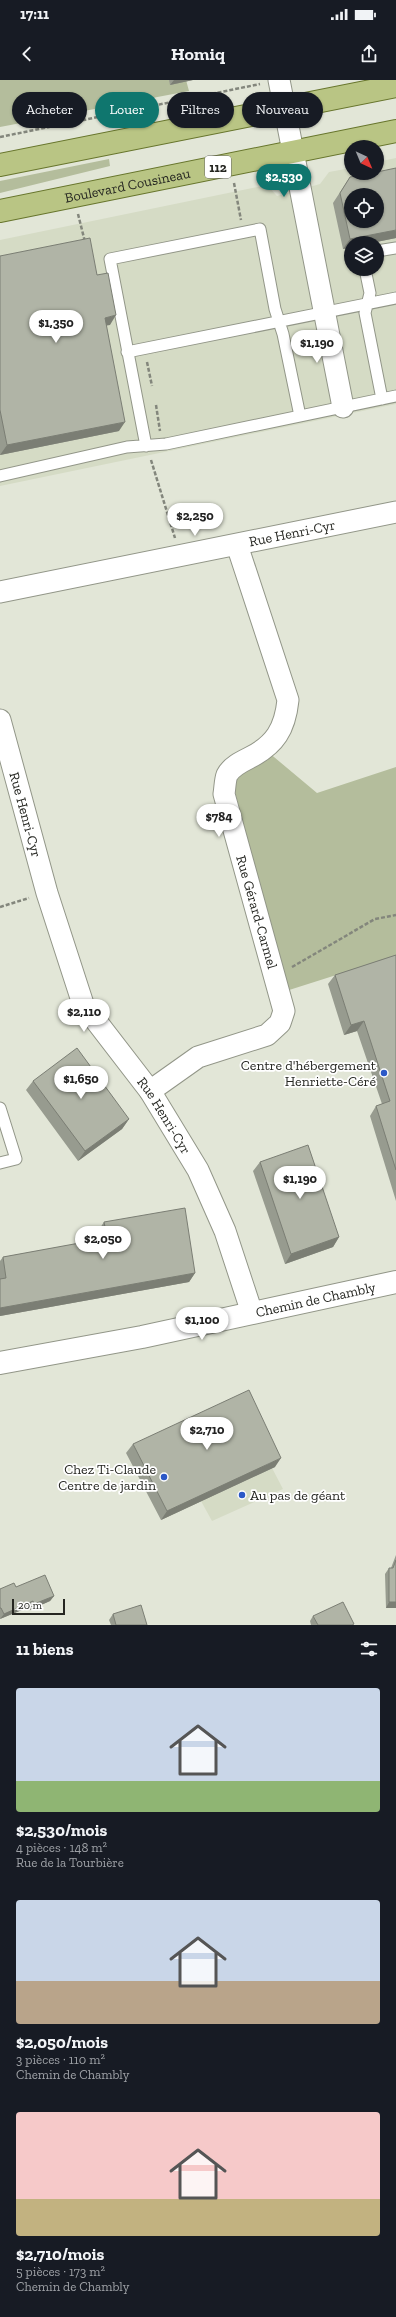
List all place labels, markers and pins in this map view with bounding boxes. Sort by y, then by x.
pin: $2,530 [251,164,317,198]
pin: $1,350 [23,310,89,344]
pin: $1,190 [284,330,350,364]
pin: $2,250 [162,503,228,537]
pin: $784 [195,804,243,838]
pin: $2,110 [51,999,117,1033]
place label: Centre d'hébergement Henriette-Céré [241,1057,377,1090]
pin: $1,650 [48,1066,114,1100]
marker: Centre d'hébergement Henriette-Céré [379,1068,389,1078]
pin: $1,190 [267,1166,333,1200]
pin: $2,050 [70,1226,136,1260]
pin: $1,100 [169,1307,235,1341]
pin: $2,710 [174,1417,240,1451]
place label: Chez Ti-Claude Centre de jardin [58,1461,156,1494]
marker: Chez Ti-Claude Centre de jardin [159,1472,169,1482]
place label: Au pas de géant [250,1487,346,1504]
marker: Au pas de géant [237,1490,247,1500]

